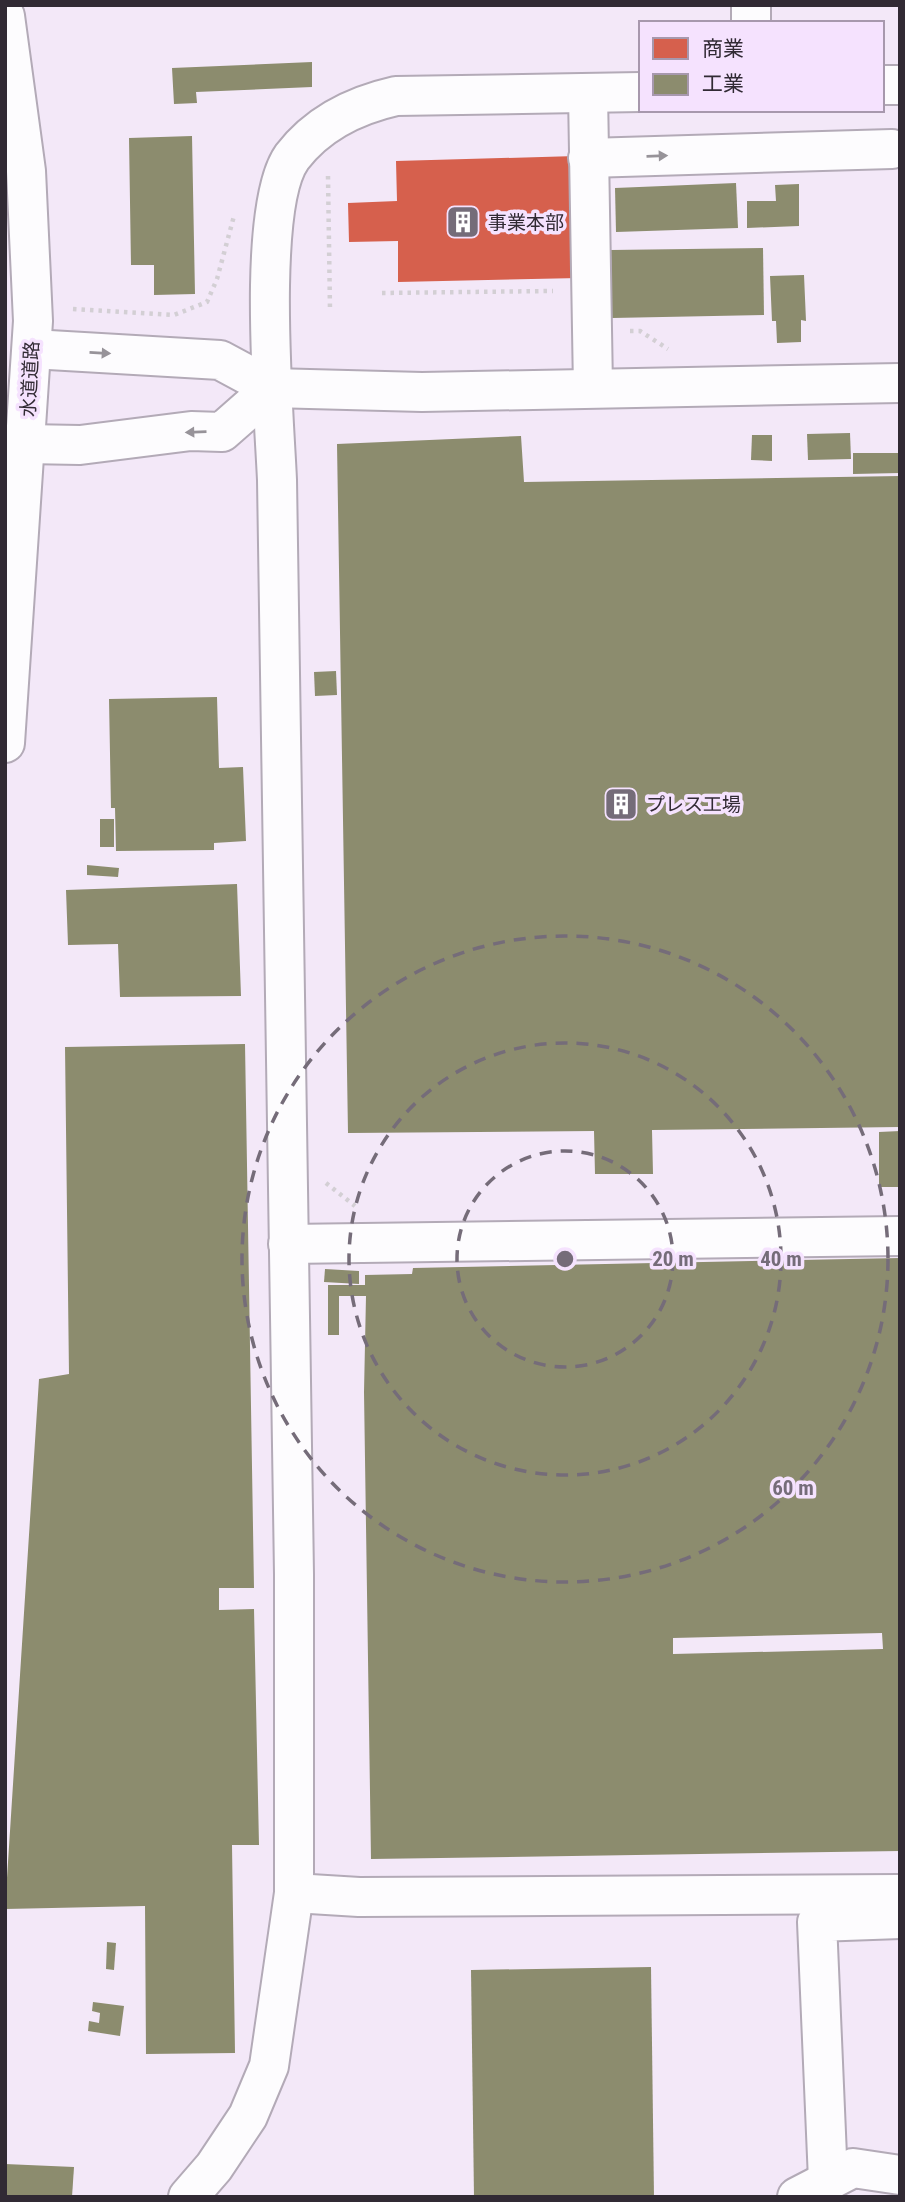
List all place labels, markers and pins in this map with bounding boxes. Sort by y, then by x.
building icon: 事業本部 [444,203,482,241]
place label: 事業本部 [488,211,564,234]
building icon: プレス工場 [602,785,640,823]
place label: プレス工場 [646,793,741,816]
centre of rings [553,1247,577,1271]

